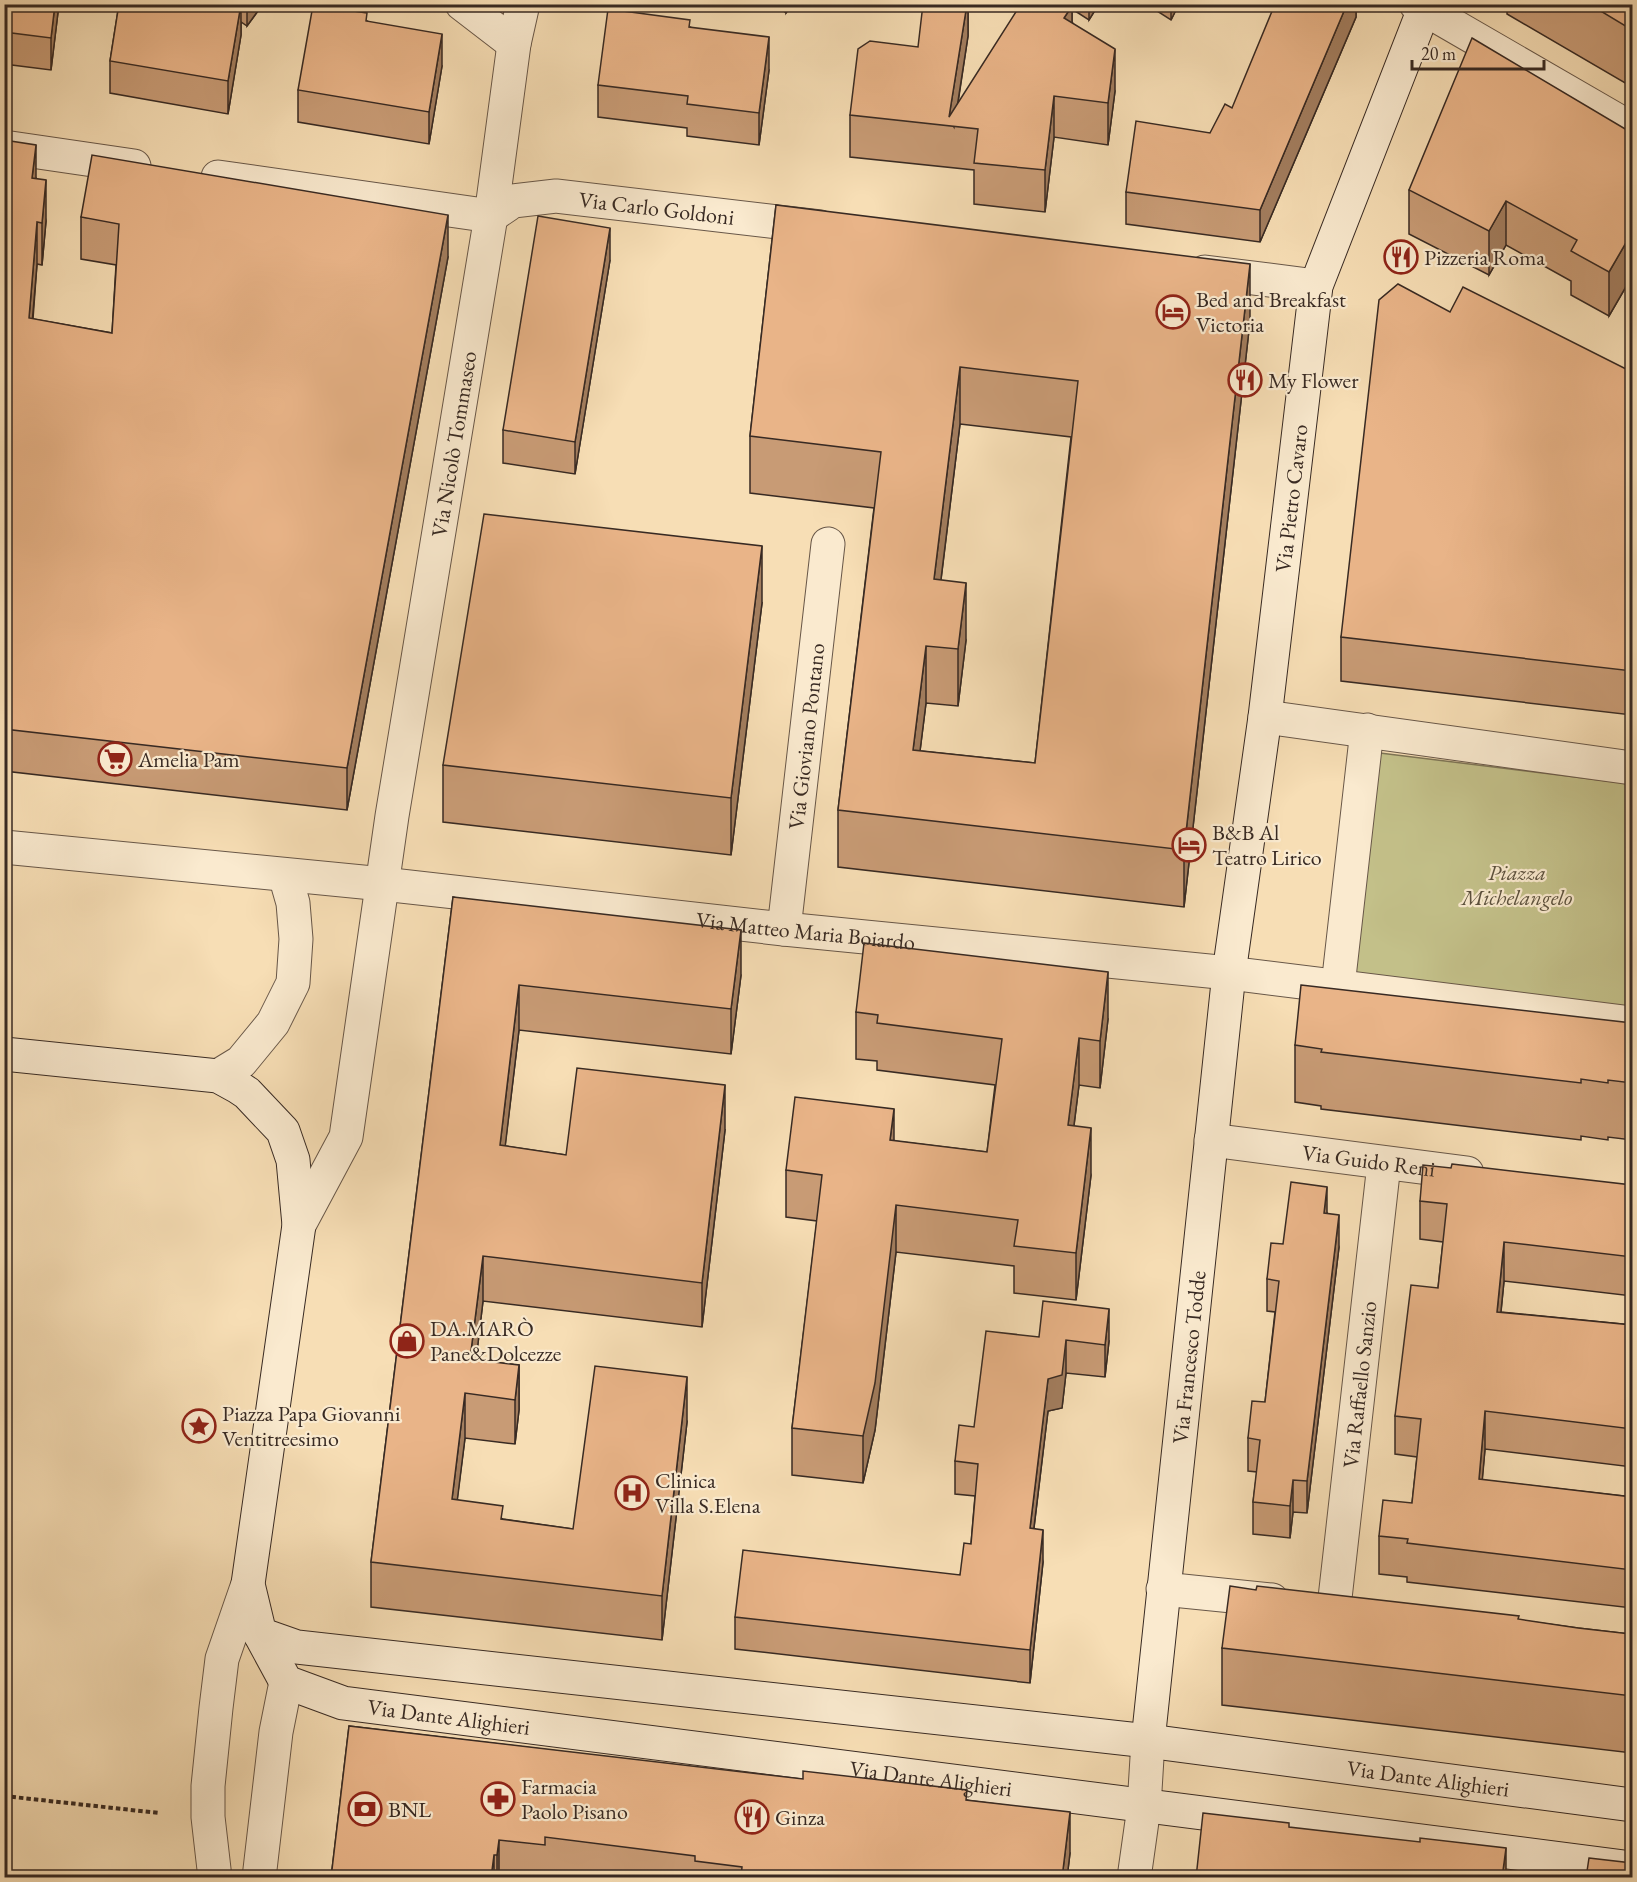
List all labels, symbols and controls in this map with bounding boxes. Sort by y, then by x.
scale bar [1412,33,1544,71]
text: 20 m [1421,42,1456,65]
street label: Via Carlo Goldoni [577,184,736,231]
restaurant icon: Pizzeria Roma [1383,239,1419,275]
place label: Pizzeria Roma [1424,243,1545,272]
place label: Bed and Breakfast Victoria [1196,285,1346,339]
hotel icon: Bed and Breakfast Victoria [1155,294,1191,330]
street label: Via Nicolò Tommaseo [424,349,483,539]
restaurant icon: My Flower [1227,362,1263,398]
place label: My Flower [1268,366,1359,395]
street label: Via Pietro Cavaro [1268,423,1314,574]
street label: Via Gioviano Pontano [781,641,831,831]
supermarket icon: Amelia Pam [97,741,133,777]
place label: Amelia Pam [137,745,240,774]
place label: B&B Al Teatro Lirico [1212,818,1322,872]
hotel icon: B&B Al Teatro Lirico [1171,827,1207,863]
park label: Piazza Michelangelo [1460,858,1572,912]
street label: Via Matteo Maria Boiardo [695,905,917,956]
street label: Via Guido Reni [1301,1137,1437,1183]
street label: Via Francesco Todde [1165,1269,1212,1445]
street label: Via Raffaello Sanzio [1335,1299,1383,1469]
place label: DA.MARÒ Pane&Dolcezze [430,1314,562,1368]
shop icon: DA.MARÒ Pane&Dolcezze [389,1323,425,1359]
place label: Piazza Papa Giovanni Ventitreesimo [222,1399,400,1453]
place icon: Piazza Papa Giovanni Ventitreesimo [181,1408,217,1444]
place label: Clinica Villa S.Elena [655,1466,761,1520]
hospital icon: Clinica Villa S.Elena [614,1475,650,1511]
street label: Via Dante Alighieri [366,1692,532,1741]
street label: Via Dante Alighieri [848,1753,1014,1803]
street label: Via Dante Alighieri [1345,1753,1511,1803]
place label: Farmacia Paolo Pisano [521,1772,628,1826]
pharmacy icon: Farmacia Paolo Pisano [480,1781,516,1817]
bank icon: BNL [347,1791,383,1827]
place label: BNL [388,1795,431,1824]
restaurant icon: Ginza [734,1799,770,1835]
place label: Ginza [775,1803,825,1832]

